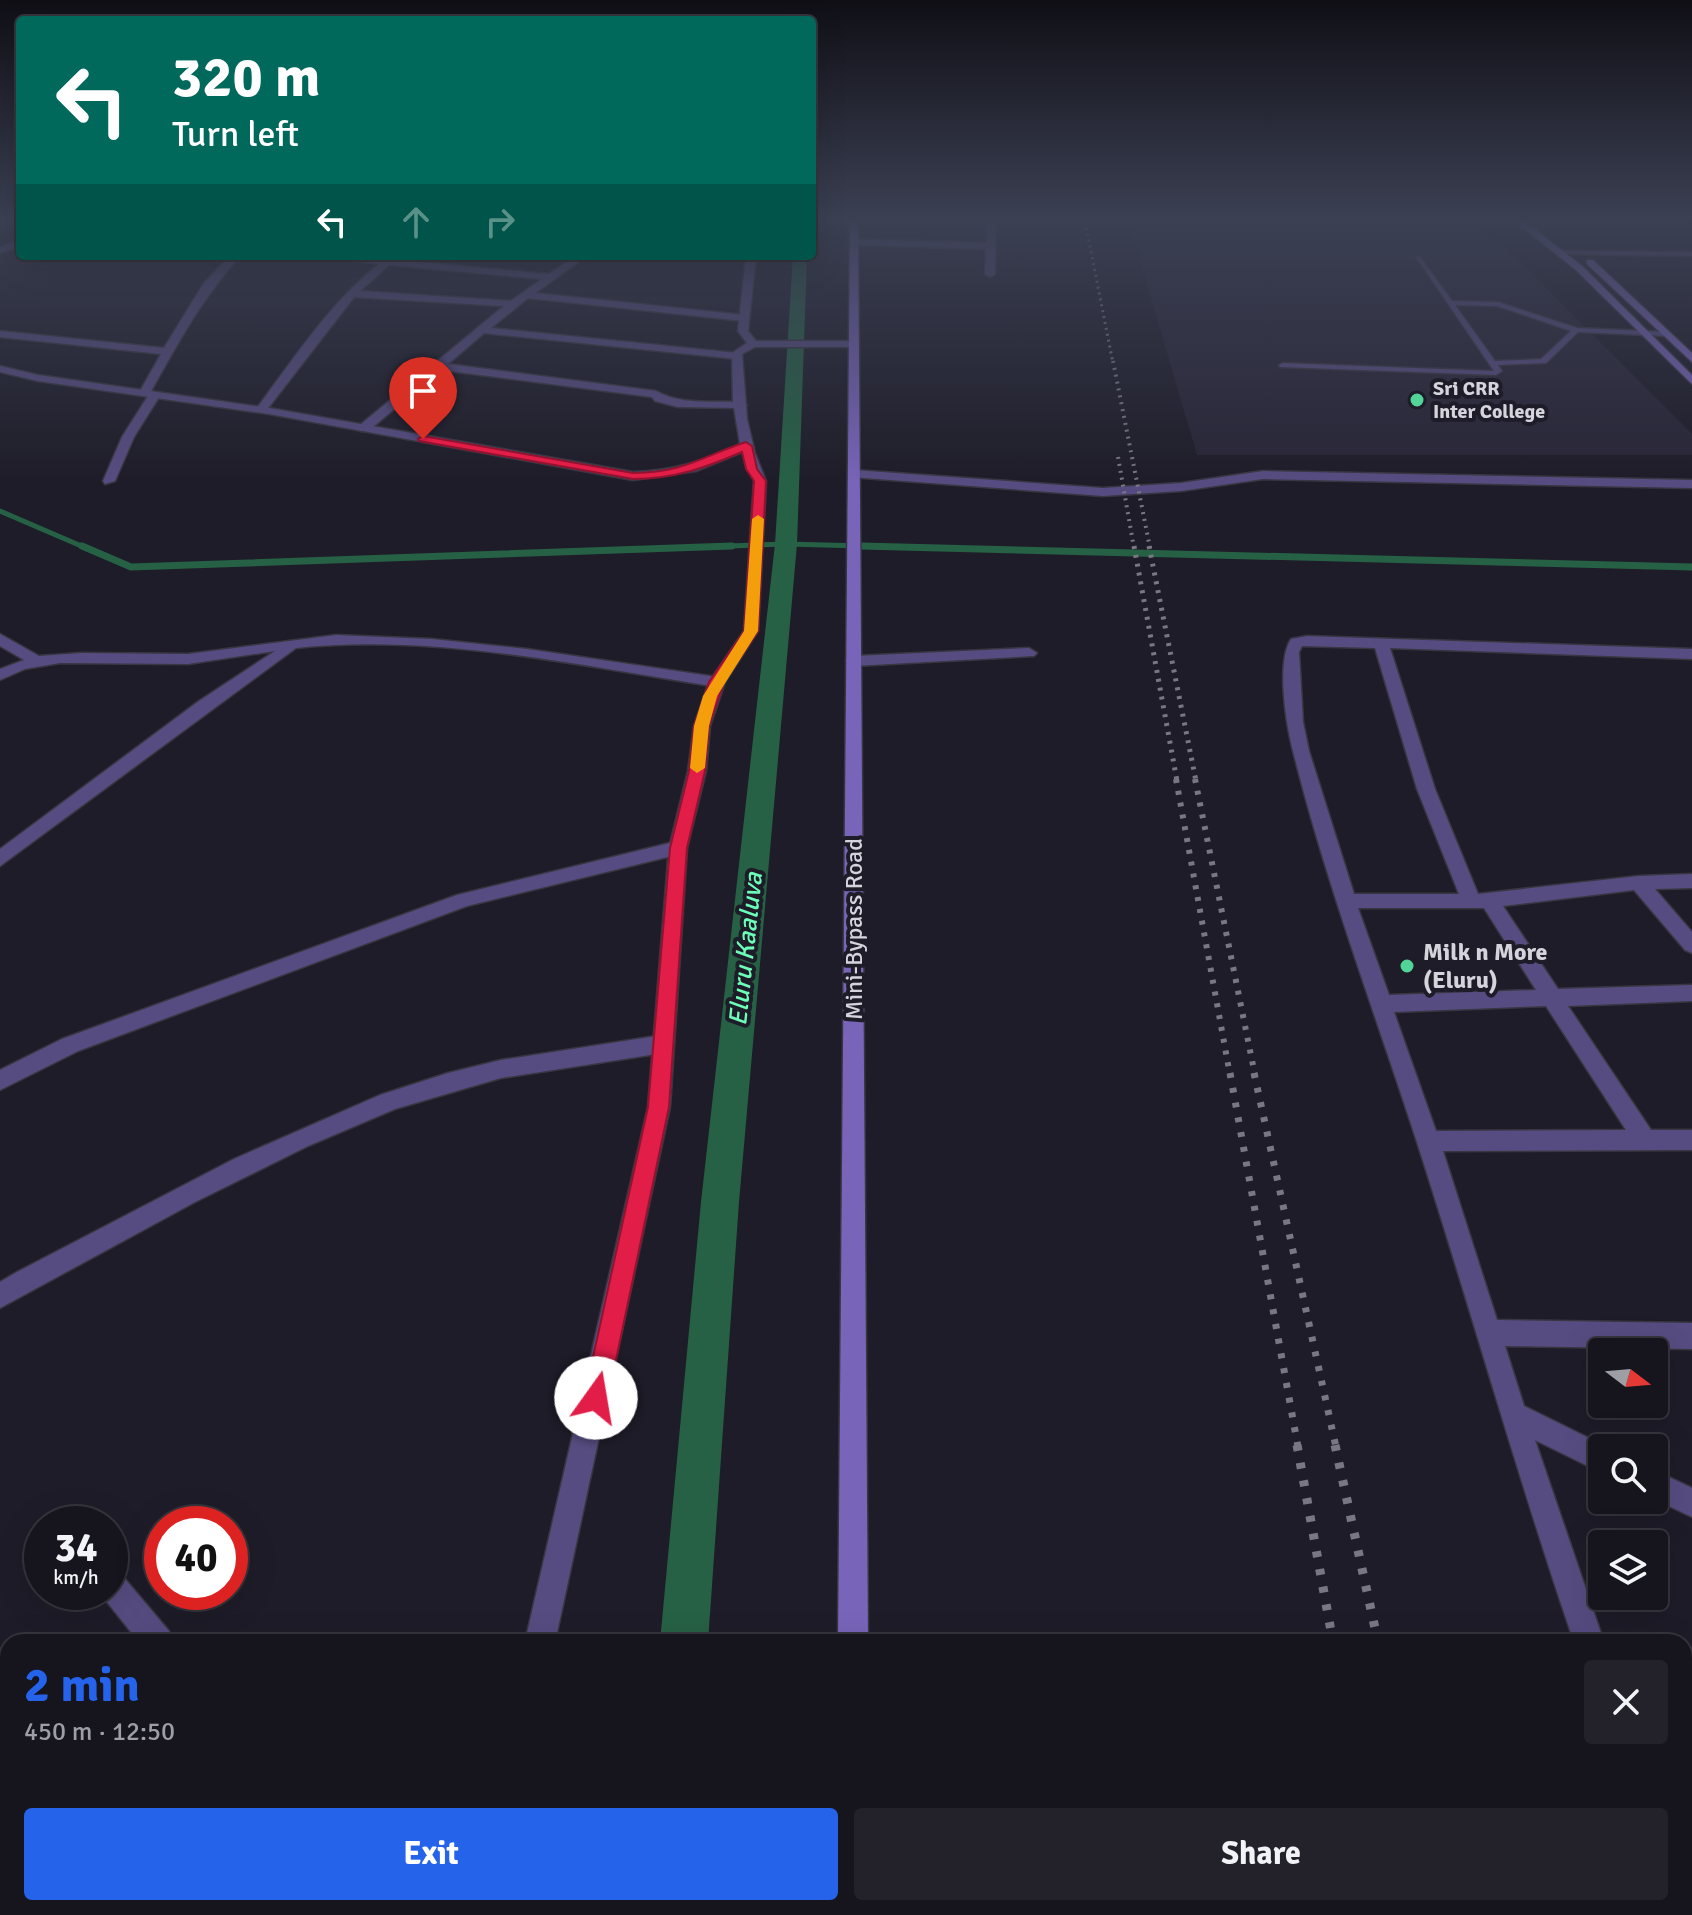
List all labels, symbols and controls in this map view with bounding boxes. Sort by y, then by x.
text: 320 m [172,43,320,112]
icon: left [40,48,144,152]
text: Turn left [172,112,299,157]
icon: left [310,200,354,244]
icon: ahead [394,200,438,244]
icon: right [478,200,522,244]
pin [389,357,457,439]
icon: arrive [401,369,445,413]
place label: Sri CRR Inter College [1433,376,1545,424]
marker: Sri CRR Inter College [1408,391,1426,409]
street label: Mini-Bypass Road [839,838,869,1020]
water label: Eluru Kaaluva [722,870,770,1027]
place label: Milk n More (Eluru) [1423,937,1548,995]
marker: Milk n More (Eluru) [1398,957,1416,975]
north arrow [1588,1338,1668,1418]
map controls [1588,1338,1668,1610]
position arrow [554,1356,638,1440]
button: search [1588,1434,1668,1514]
speed limit sign: 40 [144,1506,248,1610]
text: 34 [54,1523,98,1573]
button: layers [1588,1530,1668,1610]
text: km/h [53,1565,99,1590]
text: 2 min [24,1656,140,1715]
button: close [1584,1660,1668,1744]
text: 450 m · 12:50 [24,1716,175,1748]
button: Exit [24,1808,838,1900]
button: Share [854,1808,1668,1900]

